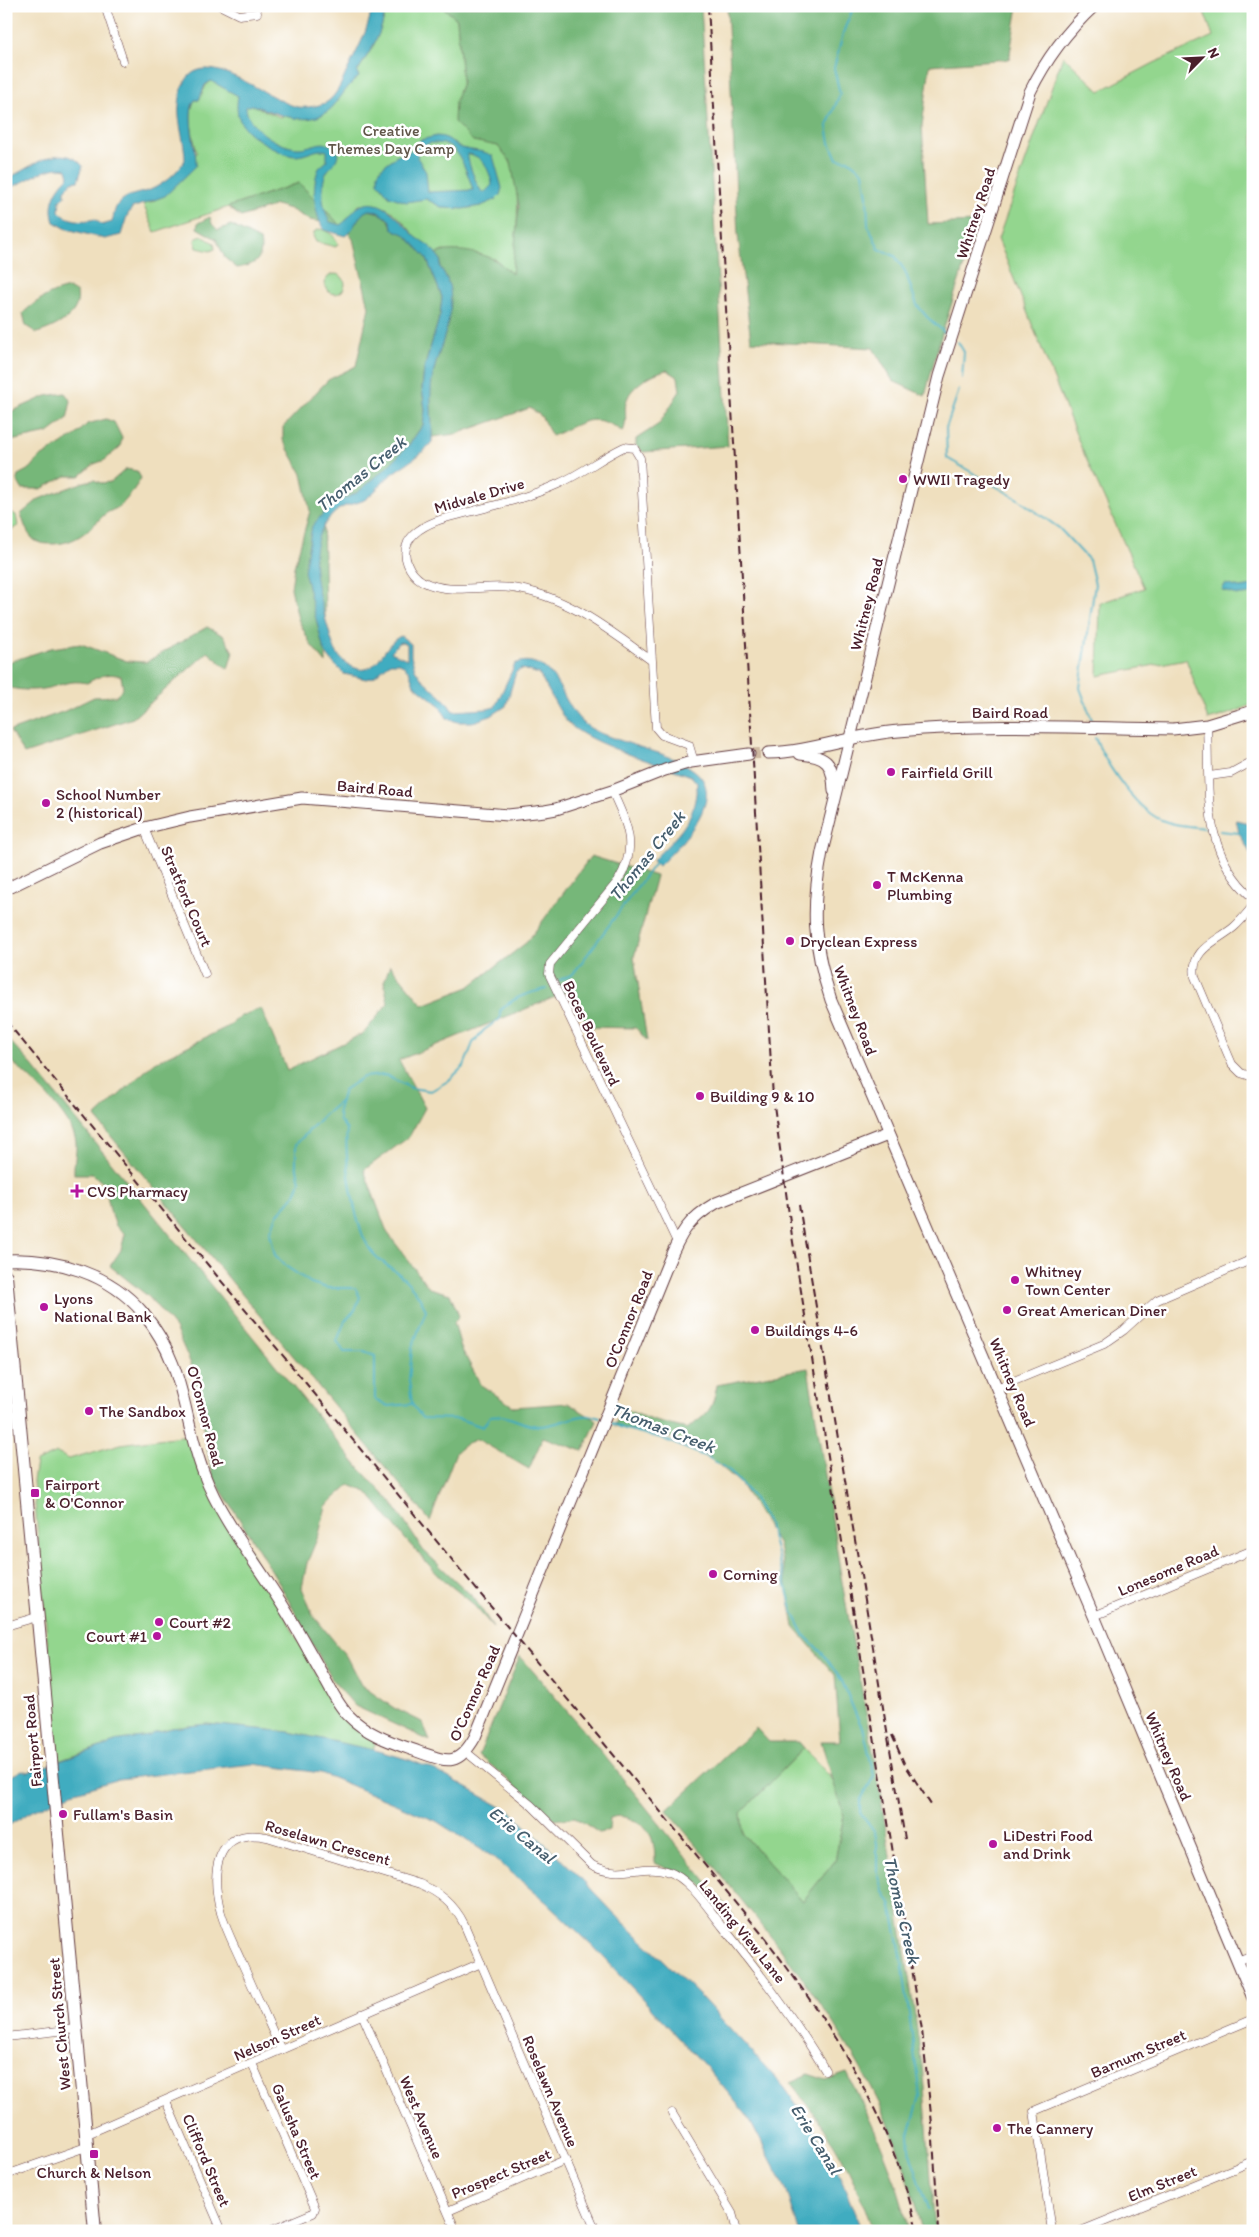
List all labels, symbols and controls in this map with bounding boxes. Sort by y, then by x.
north arrow [1176,32,1226,82]
text: N [1204,45,1223,61]
park label: Creative Themes Day Camp [328,121,454,158]
street label: Whitney Road [952,165,999,261]
water label: Thomas Creek [312,430,412,517]
place label: WWII Tragedy [913,470,1010,489]
marker: WWII Tragedy [897,473,909,485]
street label: Midvale Drive [432,474,526,517]
street label: Whitney Road [846,555,887,652]
street label: Baird Road [972,703,1048,722]
place label: Fairfield Grill [901,763,993,782]
marker: Fairfield Grill [885,766,897,778]
street label: Baird Road [336,776,414,801]
place label: School Number 2 (historical) [56,785,161,822]
marker: School Number 2 (historical) [40,797,52,809]
water label: Thomas Creek [604,805,691,905]
street label: Stratford Court [157,843,216,949]
place label: T McKenna Plumbing [887,867,963,904]
marker: T McKenna Plumbing [871,879,883,891]
place label: Dryclean Express [800,932,917,951]
marker: Dryclean Express [784,935,796,947]
street label: Whitney Road [830,963,882,1058]
street label: Boces Boulevard [559,978,624,1089]
place label: Building 9 & 10 [710,1087,815,1106]
marker: Building 9 & 10 [694,1090,706,1102]
place label: CVS Pharmacy [87,1182,188,1201]
marker: CVS Pharmacy [71,1185,83,1197]
place label: Whitney Town Center [1025,1262,1110,1299]
street label: O'Connor Road [600,1267,657,1371]
marker: Whitney Town Center [1009,1274,1021,1286]
place label: Lyons National Bank [54,1289,152,1326]
marker: Lyons National Bank [38,1301,50,1313]
place label: Great American Diner [1017,1301,1167,1320]
marker: Great American Diner [1001,1304,1013,1316]
place label: Buildings 4-6 [765,1321,858,1340]
marker: Buildings 4-6 [749,1324,761,1336]
street label: Whitney Road [985,1335,1040,1430]
street label: O'Connor Road [183,1364,228,1469]
water label: Thomas Creek [608,1398,720,1459]
place label: The Sandbox [99,1402,186,1421]
marker: The Sandbox [83,1405,95,1417]
place label: Fairport & O'Connor [45,1475,125,1512]
marker: Fairport & O'Connor [29,1487,41,1499]
street label: Lonesome Road [1115,1541,1222,1600]
place label: Corning [723,1565,779,1584]
marker: Corning [707,1568,719,1580]
place label: Court #2 [169,1613,232,1632]
marker: Court #2 [153,1616,165,1628]
place label: Court #1 [86,1627,148,1646]
marker: Court #1 [151,1630,163,1642]
street label: O'Connor Road [445,1642,504,1744]
street label: Fairport Road [19,1694,46,1788]
street label: Whitney Road [1141,1709,1196,1804]
water label: Erie Canal [484,1802,561,1870]
place label: Fullam's Basin [73,1805,173,1824]
marker: Fullam's Basin [57,1808,69,1820]
street label: Roselawn Crescent [263,1815,393,1869]
place label: LiDestri Food and Drink [1003,1826,1093,1863]
marker: LiDestri Food and Drink [987,1838,999,1850]
water label: Thomas Creek [879,1854,925,1968]
street label: Landing View Lane [695,1876,790,1987]
street label: West Church Street [44,1957,75,2091]
street label: Nelson Street [231,2010,324,2065]
street label: Barnum Street [1088,2025,1189,2082]
street label: Roselawn Avenue [518,2032,583,2150]
street label: West Avenue [396,2073,448,2162]
street label: Galusha Street [268,2080,325,2182]
water label: Erie Canal [786,2100,847,2180]
street label: Clifford Street [178,2111,235,2210]
place label: The Cannery [1007,2119,1094,2138]
marker: The Cannery [991,2122,1003,2134]
street label: Prospect Street [448,2144,554,2203]
marker: Church & Nelson [88,2148,100,2160]
street label: Elm Street [1125,2161,1199,2206]
place label: Church & Nelson [37,2163,151,2182]

